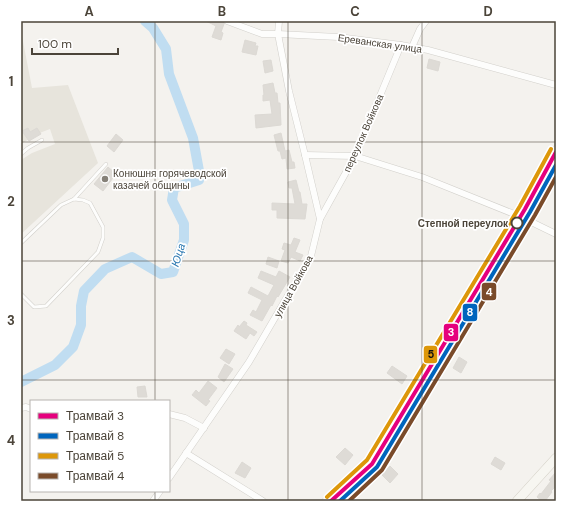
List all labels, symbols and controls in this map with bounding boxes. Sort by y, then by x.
text: A [84,3,94,20]
text: B [218,3,226,20]
text: C [350,3,360,20]
text: D [483,3,493,20]
scale bar [32,30,118,56]
street label: Ереванская улица [337,31,423,56]
text: 100 m [38,36,72,52]
text: 1 [9,73,13,90]
street label: переулок Войкова [340,92,387,174]
place label: Конюшня горячеводской казачей общины [113,167,227,192]
marker: Конюшня горячеводской казачей общины [100,174,110,184]
text: 2 [7,193,15,210]
marker: Степной переулок [510,216,524,230]
place label: Степной переулок [418,217,509,230]
water label: Юца [168,242,188,268]
street label: улица Войкова [271,253,316,319]
line badge: 4 [481,282,497,301]
text: 4 [485,285,493,299]
line badge: 8 [462,303,478,322]
text: 8 [467,305,474,319]
text: 3 [7,312,15,329]
line badge: 3 [443,323,459,342]
text: 3 [448,325,454,339]
line badge: 5 [423,345,438,364]
text: 5 [428,347,435,361]
legend [30,400,170,492]
text: Трамвай 3 [66,408,124,424]
text: Трамвай 8 [66,428,124,444]
text: 4 [7,432,15,449]
text: Трамвай 5 [66,448,124,464]
text: Трамвай 4 [66,468,124,484]

